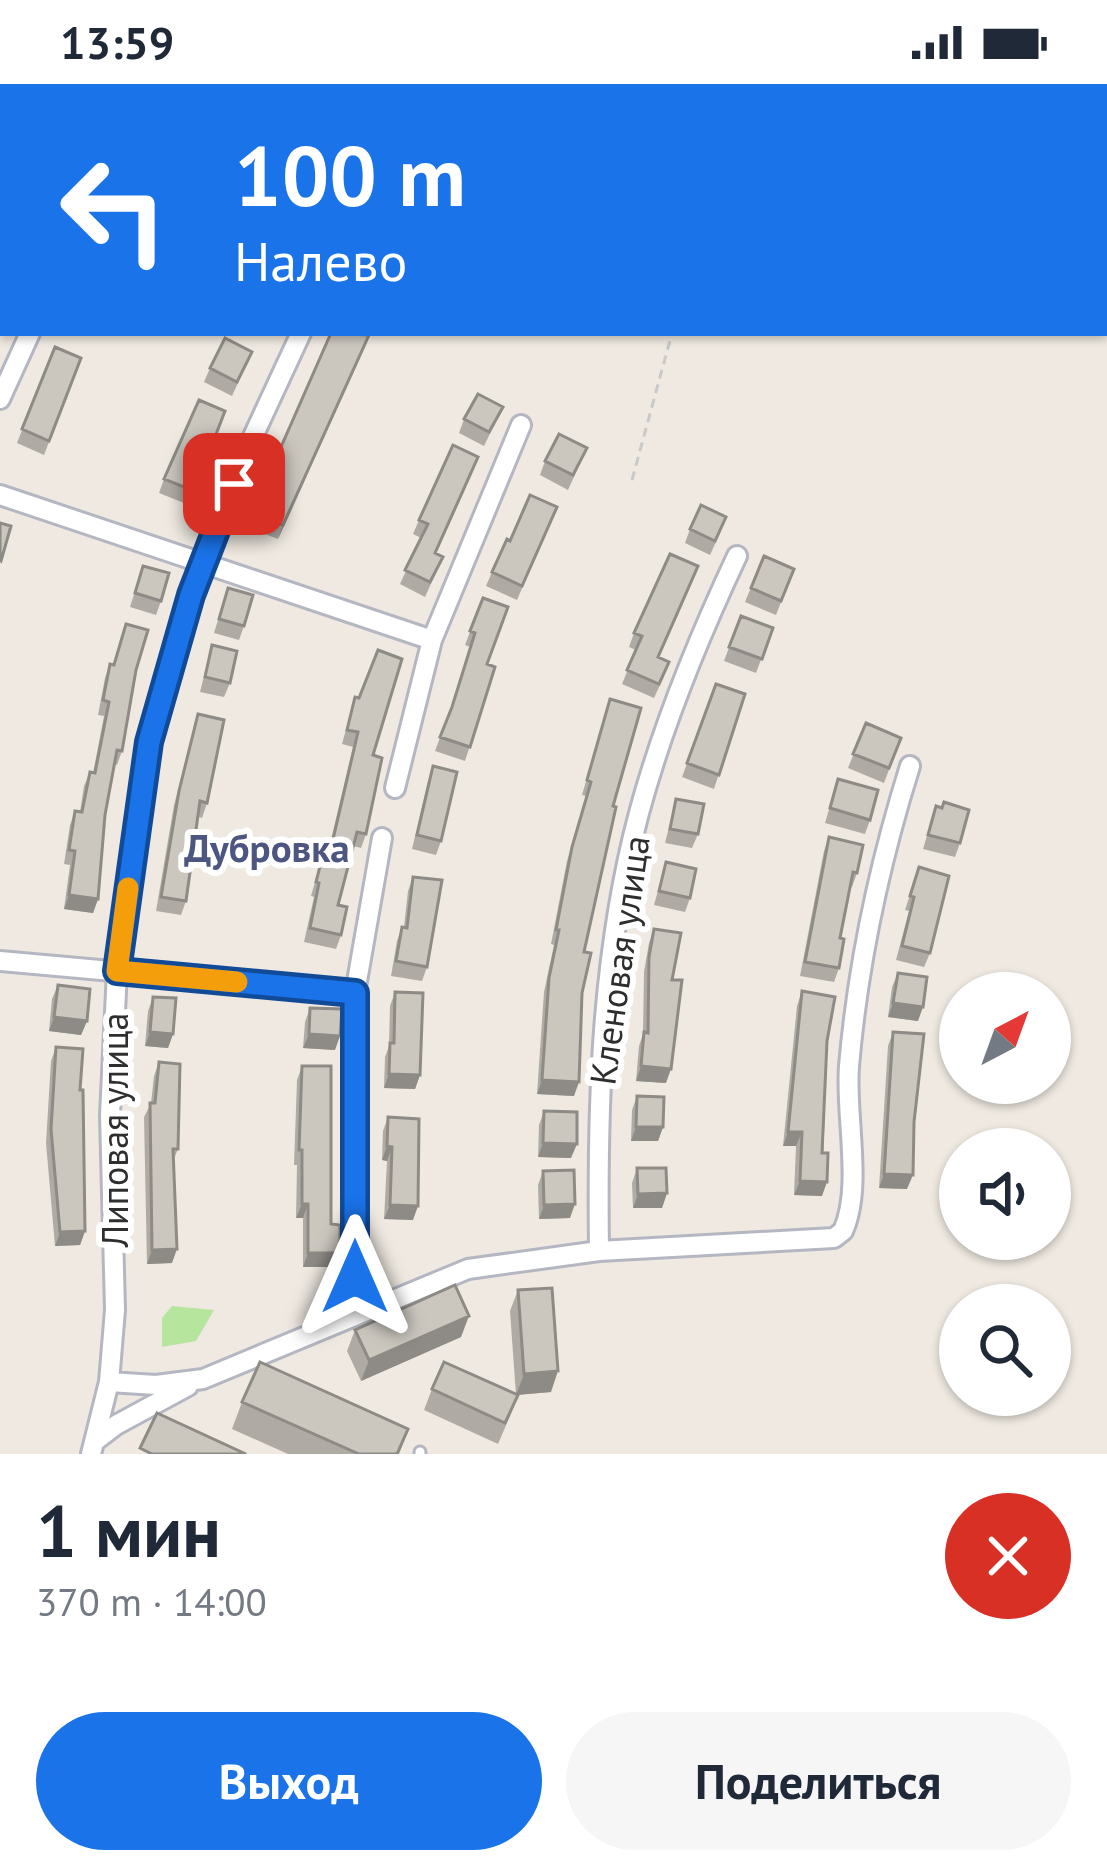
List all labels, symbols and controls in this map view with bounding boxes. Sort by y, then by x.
text: 13:59 [60,13,174,71]
text: 100 m [234,120,466,229]
icon: left [36,132,192,288]
text: Налево [234,226,408,296]
pin [183,433,285,535]
icon: arrive [201,451,267,517]
district label: Дубровка [184,822,350,873]
street label: Кленовая улица [578,832,660,1088]
north arrow [939,972,1071,1104]
map controls [939,972,1071,1416]
street label: Липовая улица [91,1013,138,1248]
button: sound [939,1128,1071,1260]
position arrow [292,1214,418,1340]
button: search [939,1284,1071,1416]
text: 1 мин [36,1484,221,1577]
button: close [945,1493,1071,1619]
text: 370 m · 14:00 [36,1576,267,1627]
button: Выход [36,1712,542,1850]
button: Поделиться [566,1712,1071,1850]

